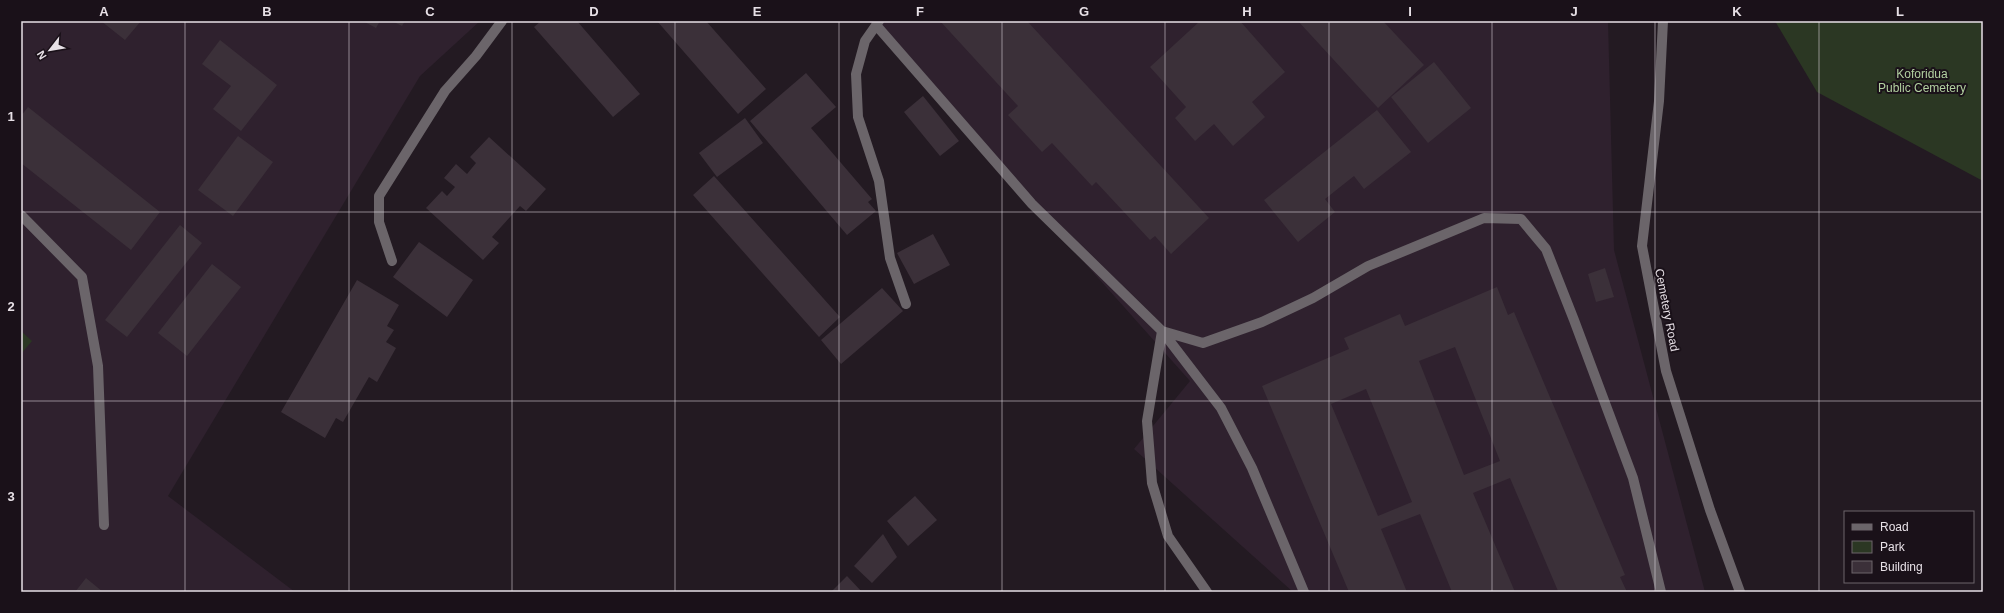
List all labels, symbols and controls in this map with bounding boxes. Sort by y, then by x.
text: A [99,4,109,19]
text: B [262,4,272,19]
text: C [425,4,435,19]
text: D [589,4,599,19]
text: E [753,4,762,19]
text: F [916,4,924,19]
text: G [1079,4,1089,19]
text: H [1242,4,1252,19]
text: I [1408,4,1412,19]
text: J [1570,4,1578,19]
text: K [1732,4,1742,19]
text: L [1896,4,1904,19]
north arrow [30,30,70,70]
text: N [34,49,49,62]
park label: Koforidua Public Cemetery [1878,67,1966,95]
text: 1 [7,109,15,124]
street label: Cemetery Road [1652,267,1682,353]
text: 2 [7,299,15,314]
text: 3 [7,489,15,504]
legend [1844,511,1974,583]
text: Road [1880,520,1909,534]
text: Park [1880,540,1906,554]
text: Building [1880,560,1923,574]

